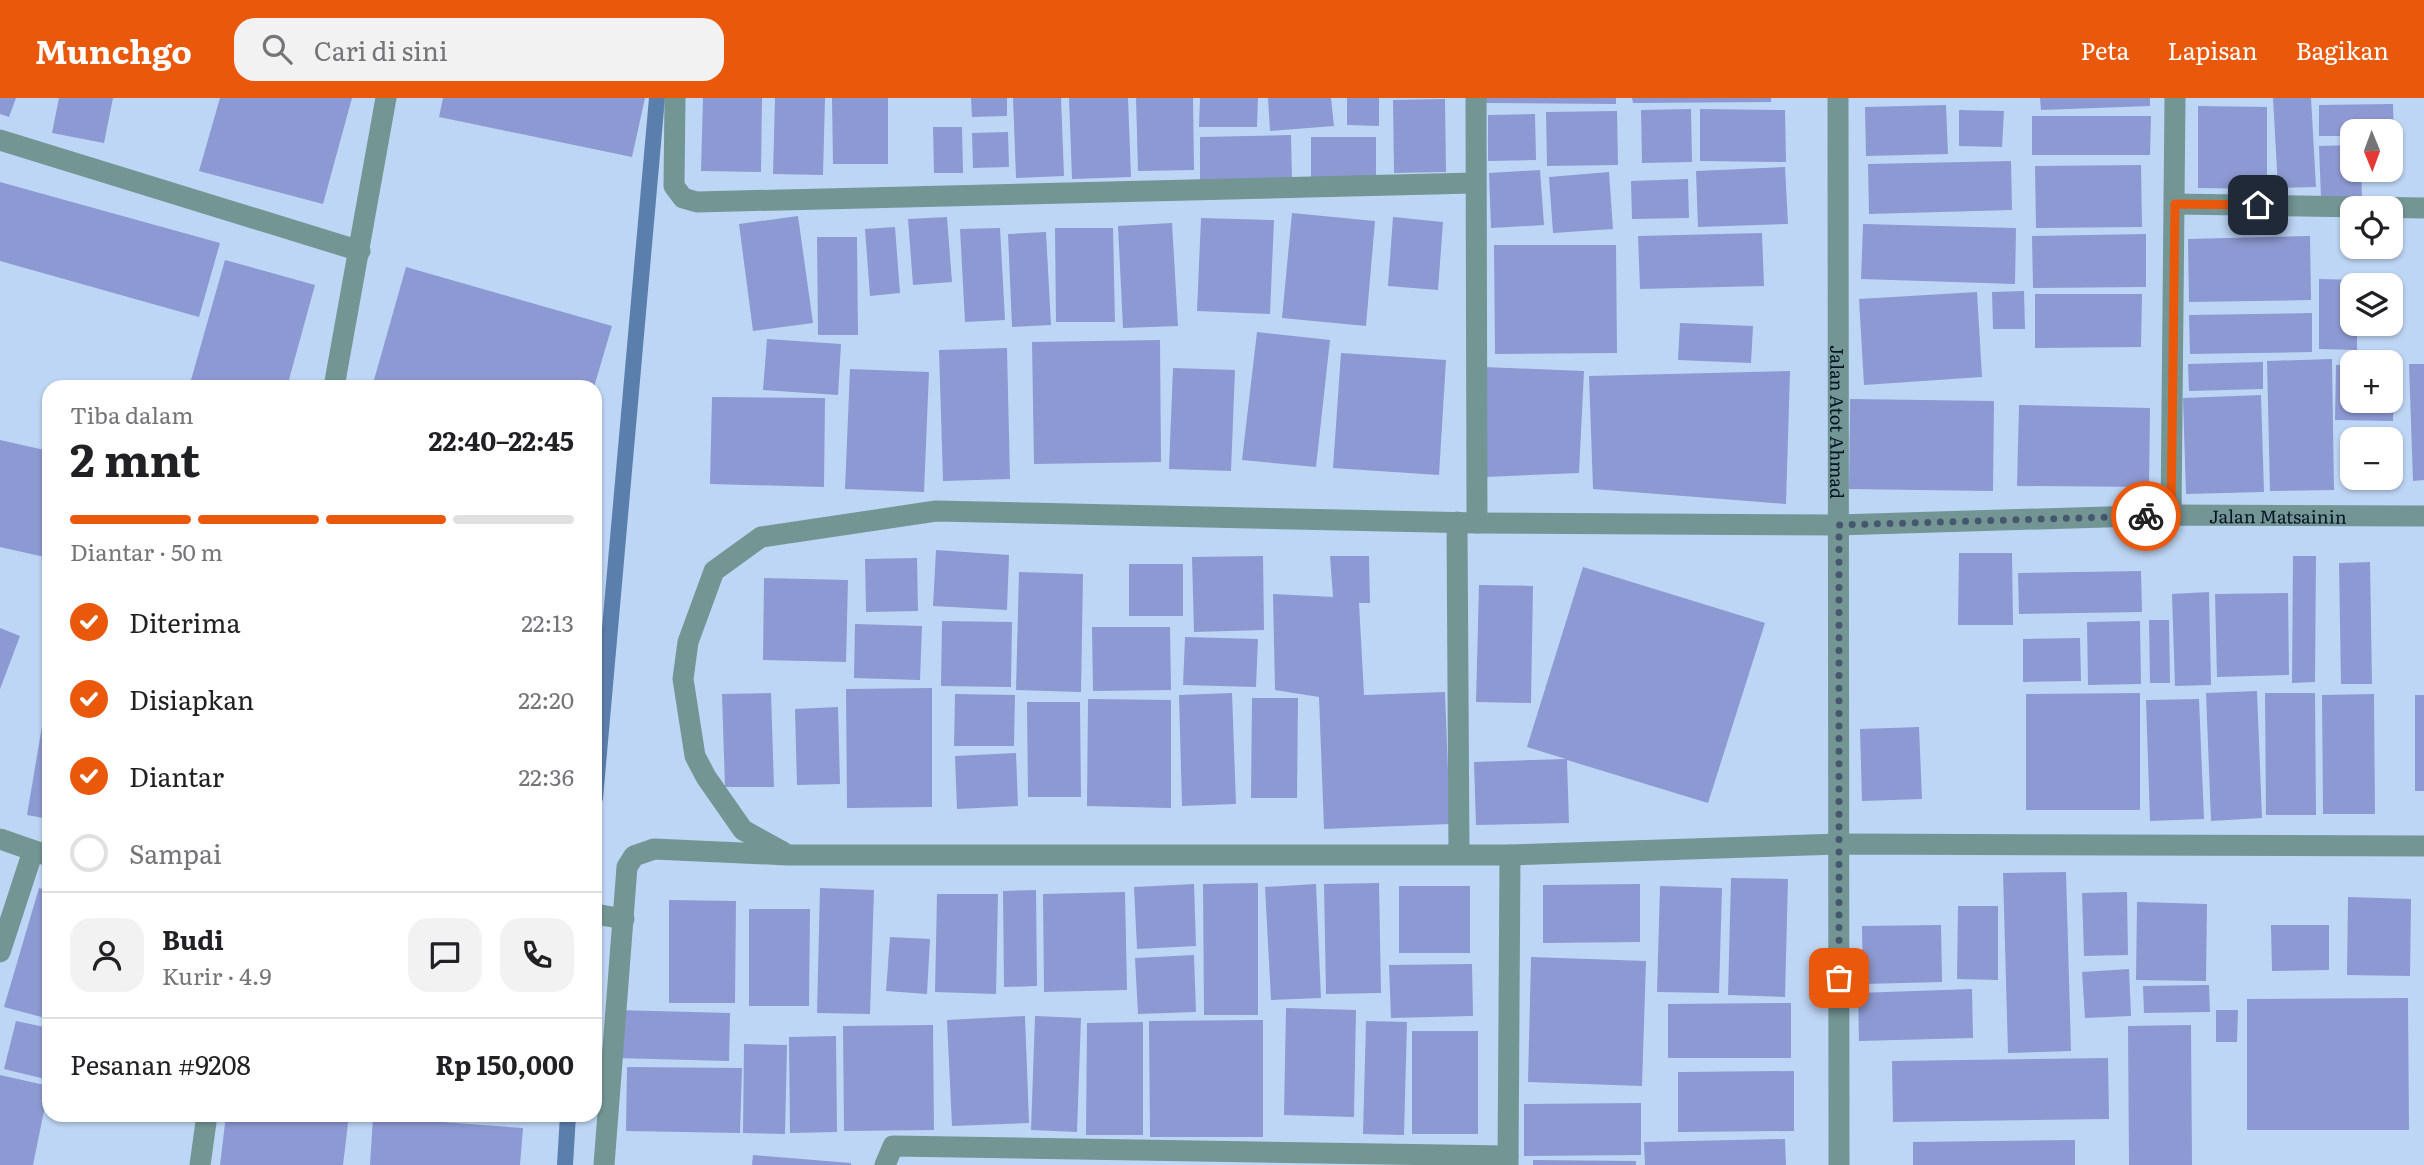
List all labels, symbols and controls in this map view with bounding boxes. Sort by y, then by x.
search box [234,18,724,81]
text: Munchgo [35,25,192,74]
icon: search [258,30,296,68]
text: Cari di sini [314,30,448,69]
text: Peta [2080,32,2129,67]
text: Lapisan [2167,32,2258,67]
text: Bagikan [2296,32,2389,67]
north arrow [2340,119,2403,182]
map controls [2340,119,2403,490]
pin [2228,175,2288,235]
icon: home [2239,186,2277,224]
button: locate [2340,196,2403,259]
button: layers [2340,273,2403,336]
street label: Jalan Atot Ahmad [1825,345,1852,499]
button: + [2340,350,2403,413]
text: Tiba dalam [70,397,194,431]
text: 22:40–22:45 [428,420,574,459]
text: 2 mnt [70,423,200,491]
button: − [2340,427,2403,490]
courier [2111,481,2181,551]
icon: bike [2127,497,2165,535]
street label: Jalan Matsainin [2209,502,2347,529]
text: Diantar · 50 m [70,534,223,568]
text: Diterima [129,602,241,641]
icon: check [70,603,108,641]
text: 22:13 [521,605,574,639]
text: Disiapkan [129,679,254,718]
icon: check [70,680,108,718]
text: 22:20 [518,682,574,716]
text: Diantar [129,756,224,795]
icon: check [70,757,108,795]
text: 22:36 [518,759,574,793]
text: Sampai [129,833,222,872]
button: person [70,918,144,992]
button: chat [408,918,482,992]
button: phone [500,918,574,992]
text: Budi [162,919,224,958]
pin [1809,948,1869,1008]
text: Kurir · 4.9 [162,958,272,992]
icon: bag [1820,959,1858,997]
text: Pesanan #9208 [70,1044,251,1083]
text: Rp 150,000 [435,1044,574,1083]

